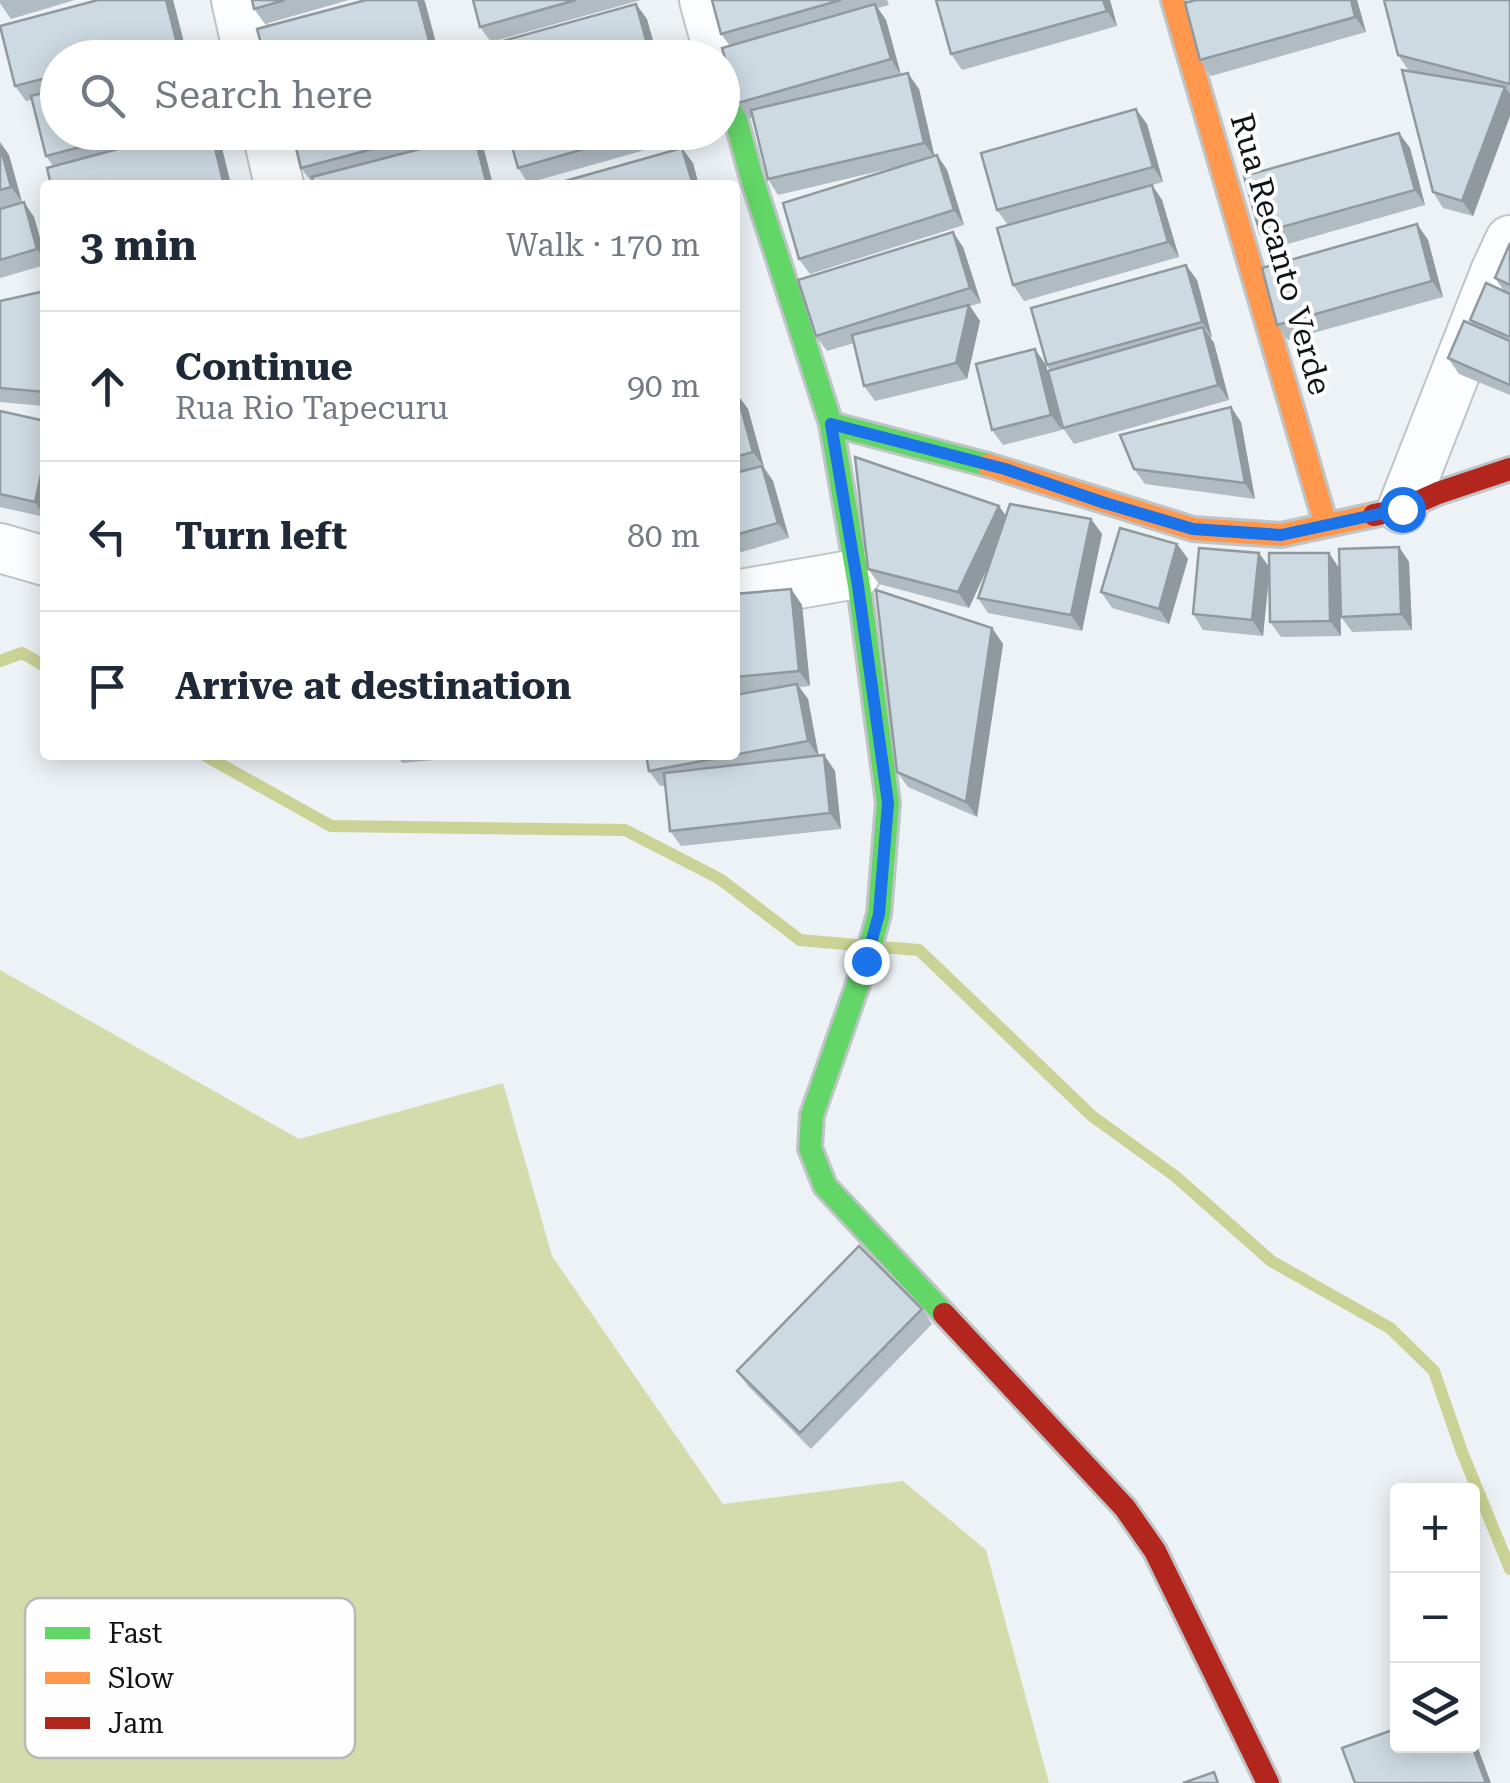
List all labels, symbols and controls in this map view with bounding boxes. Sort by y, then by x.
search box [40,40,740,150]
icon: search [75,68,130,123]
text: Search here [155,73,373,117]
street label: Rua Recanto Verde [1223,109,1339,399]
text: 3 min [80,221,197,270]
text: Walk · 170 m [506,226,700,264]
text: Continue [175,345,353,389]
icon: ahead [80,359,135,414]
text: 90 m [627,367,700,405]
text: Rua Rio Tapecuru [175,389,449,427]
route start [1380,487,1426,533]
icon: left [80,509,135,564]
text: Turn left [175,514,347,558]
text: 80 m [627,517,700,555]
icon: arrive [80,659,135,714]
text: Arrive at destination [175,664,571,708]
route end [844,939,890,985]
map controls [1390,1483,1480,1753]
button: + [1390,1483,1480,1573]
button: − [1390,1573,1480,1663]
legend [25,1598,355,1758]
text: Fast [108,1617,162,1650]
text: Slow [108,1662,175,1695]
button: layers [1390,1663,1480,1753]
text: Jam [108,1707,164,1740]

